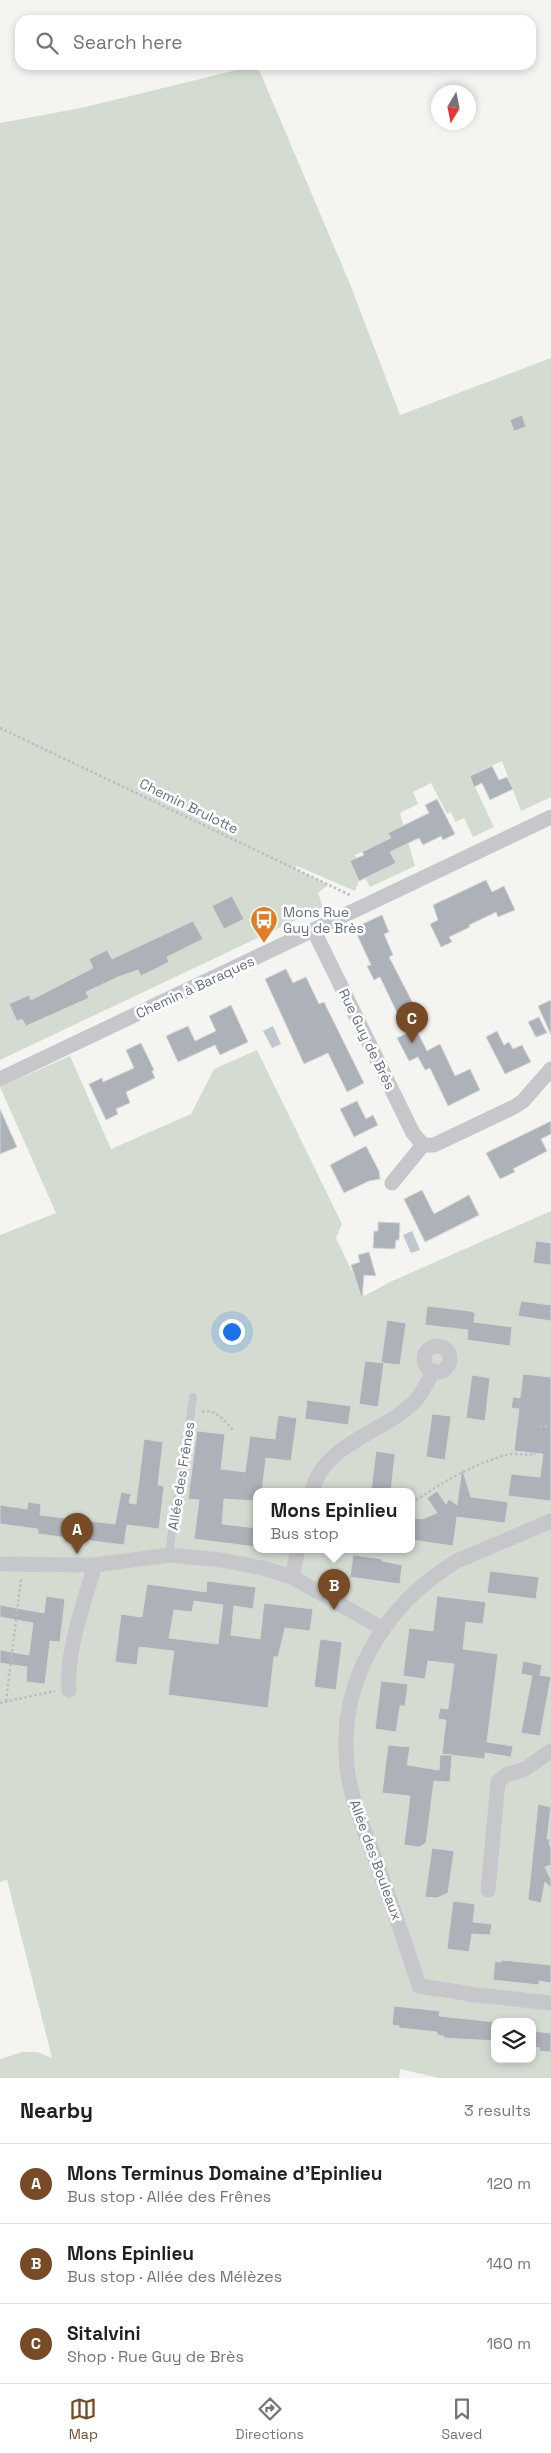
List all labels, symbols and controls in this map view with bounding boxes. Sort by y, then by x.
search box [15,15,536,70]
icon: search [33,29,61,57]
text: Search here [73,30,183,55]
north arrow [431,85,476,130]
street label: Chemin Brulotte [137,774,241,838]
place label: Mons Rue Guy de Brès [283,903,364,937]
bus stop icon: Mons Rue Guy de Brès [249,905,279,944]
street label: Chemin à Baraques [133,952,257,1022]
street label: Rue Guy de Brès [335,986,399,1092]
pin: C [396,1002,428,1043]
your location [219,1319,245,1345]
street label: Allée des Frênes [164,1421,198,1531]
popup [253,1488,415,1553]
text: Mons Epinlieu [270,1498,398,1523]
pin: A [61,1513,93,1554]
text: Bus stop [270,1523,339,1544]
pin: B [318,1569,350,1610]
street label: Allée des Bouleaux [346,1797,406,1923]
map controls [491,2018,536,2063]
button: layers [491,2018,536,2063]
text: Nearby [20,2097,93,2124]
text: 3 results [464,2100,531,2121]
text: Mons Terminus Domaine d'Epinlieu [67,2161,382,2186]
text: A [31,2173,41,2194]
text: 120 m [487,2173,531,2194]
text: Bus stop · Allée des Frênes [67,2186,271,2207]
text: Mons Epinlieu [67,2241,194,2266]
text: B [31,2253,41,2274]
text: 140 m [486,2253,531,2274]
text: Bus stop · Allée des Mélèzes [67,2266,282,2287]
text: Sitalvini [67,2321,141,2346]
text: C [31,2333,41,2354]
text: 160 m [486,2333,531,2354]
text: Shop · Rue Guy de Brès [67,2346,244,2367]
tab: Map [69,2395,98,2443]
tab: Directions [235,2395,304,2443]
tab: Saved [441,2395,482,2443]

